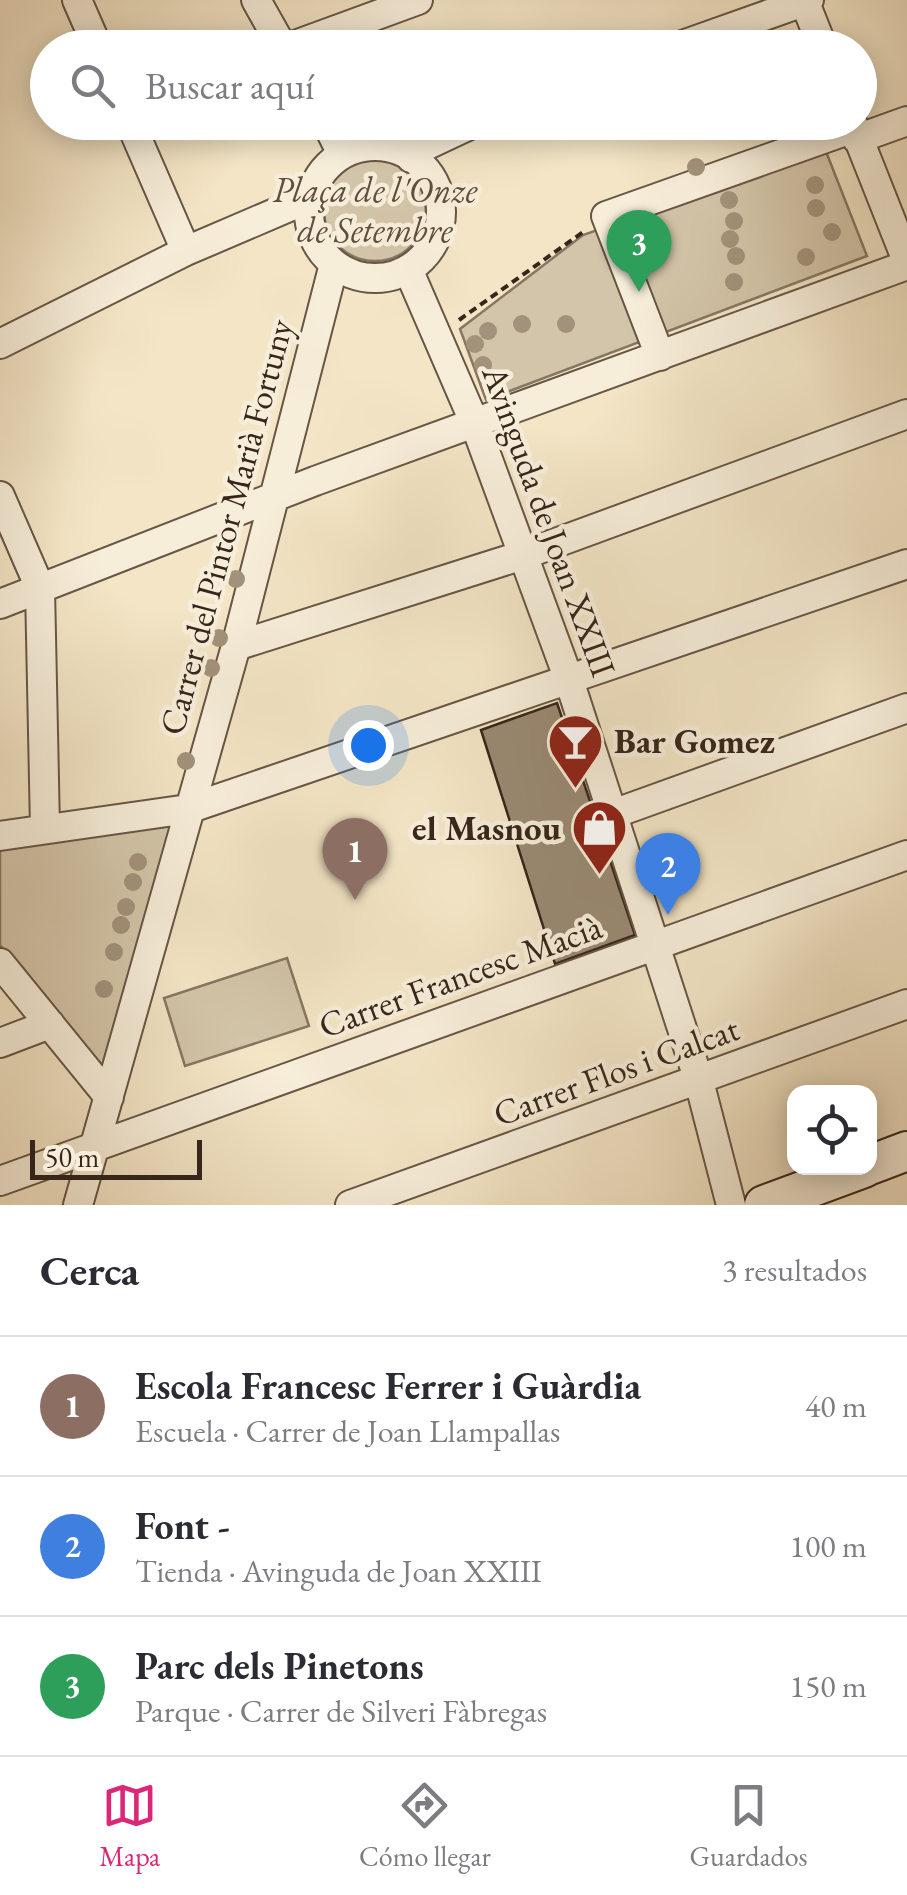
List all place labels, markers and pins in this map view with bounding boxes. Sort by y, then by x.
pin: 3 [606,210,672,292]
bar icon: Bar Gomez [545,711,605,790]
place label: Bar Gomez [614,718,775,763]
shop icon: el Masnou [570,798,630,877]
place label: el Masnou [412,805,561,850]
pin: 1 [322,818,388,900]
pin: 2 [636,832,700,915]

